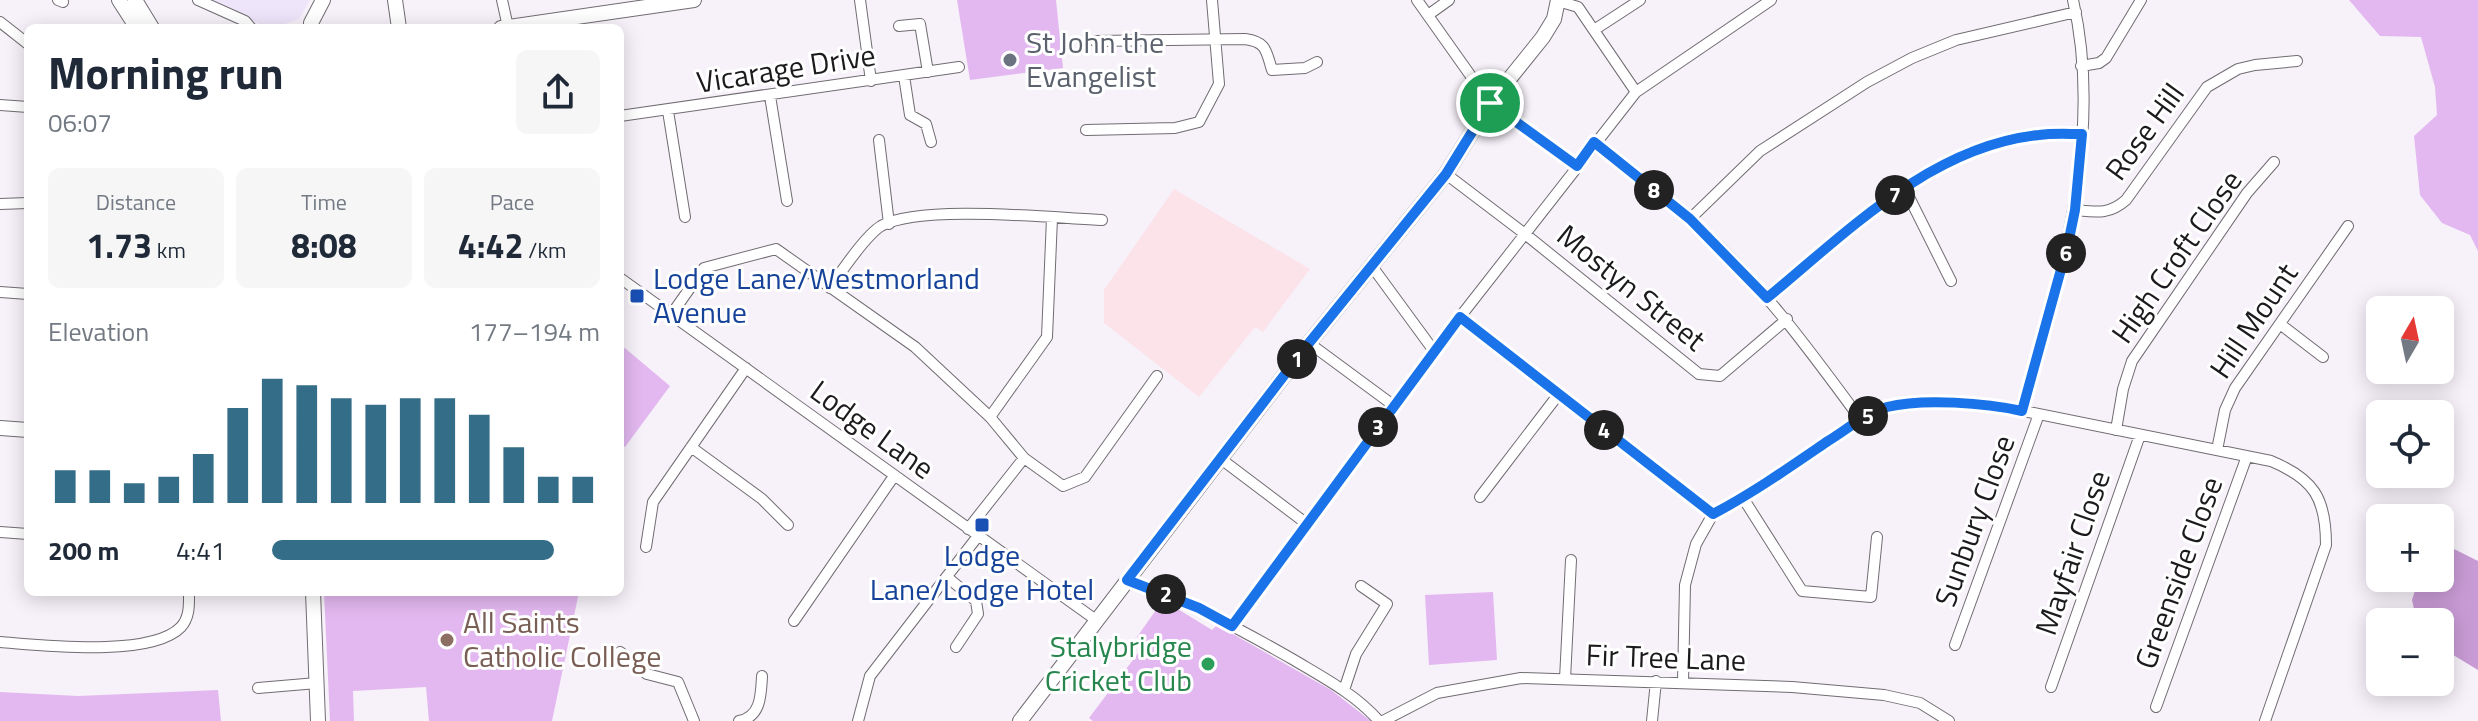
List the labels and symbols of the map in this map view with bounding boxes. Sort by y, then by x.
place label: St John the Evangelist [1026,19,1164,99]
street label: Vicarage Drive [693,31,879,105]
marker: St John the Evangelist [1001,51,1019,69]
pin [1456,69,1524,137]
street label: Rose Hill [2093,73,2195,190]
street label: High Croft Close [2099,160,2253,352]
pin: 8 [1634,170,1674,210]
pin: 7 [1875,175,1915,215]
street label: Mostyn Street [1547,213,1716,362]
pin: 6 [2046,233,2086,273]
street label: Hill Mount [2198,253,2309,387]
place label: Lodge Lane/Westmorland Avenue [653,255,980,335]
marker: Lodge Lane/Westmorland Avenue [628,287,646,305]
north arrow [2366,296,2454,384]
pin: 1 [1277,339,1317,379]
street label: Lodge Lane [801,368,944,490]
pin: 5 [1848,396,1888,436]
pin: 3 [1358,407,1398,447]
pin: 4 [1584,410,1624,450]
street label: Sunbury Close [1922,428,2026,613]
street label: Mayfair Close [2022,464,2122,641]
street label: Greenside Close [2122,470,2234,675]
marker: Lodge Lane/Lodge Hotel [973,516,991,534]
place label: Lodge Lane/Lodge Hotel [870,532,1094,612]
pin: 2 [1146,574,1186,614]
place label: All Saints Catholic College [463,599,661,679]
place label: Stalybridge Cricket Club [1045,623,1192,703]
marker: All Saints Catholic College [438,631,456,649]
street label: Fir Tree Lane [1585,631,1747,683]
marker: Stalybridge Cricket Club [1199,655,1217,673]

